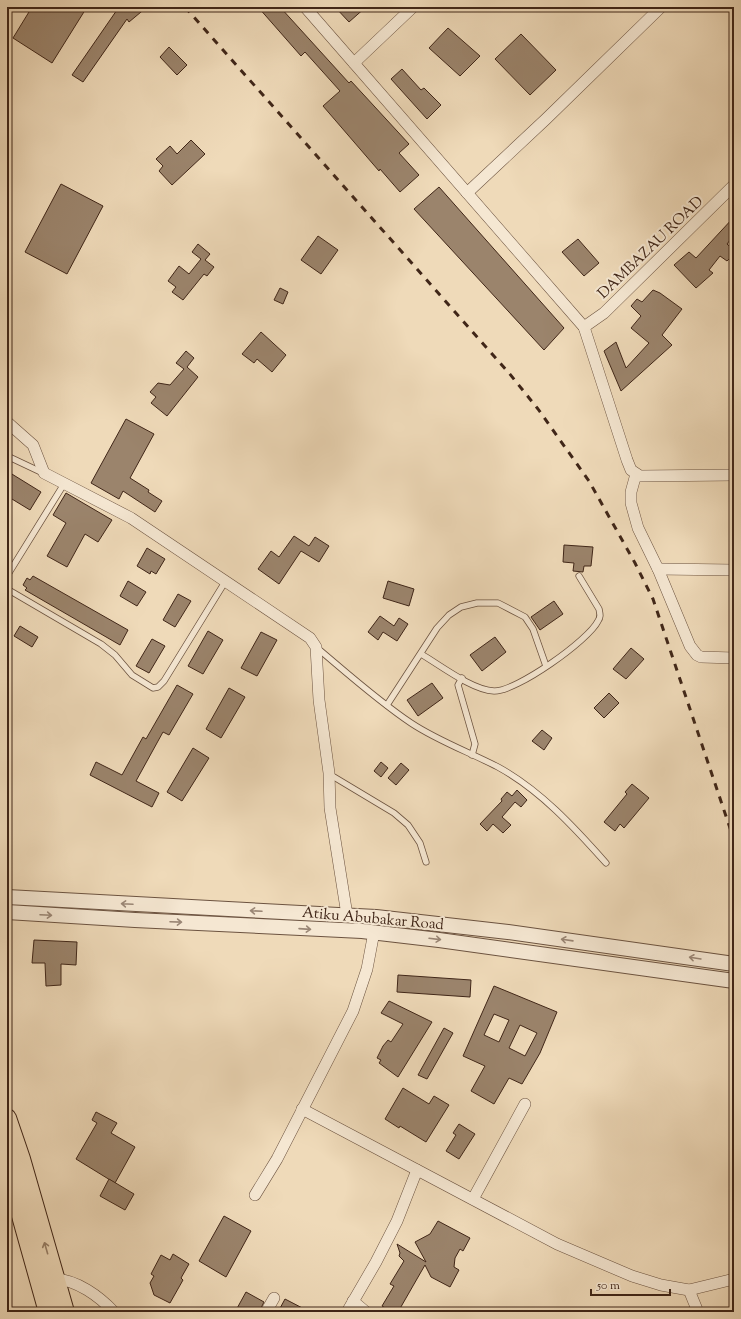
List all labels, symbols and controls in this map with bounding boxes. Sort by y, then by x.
street label: DAMBAZAU ROAD [593,192,709,304]
one-way arrow [121,900,134,908]
street label: Atiku Abubakar Road [301,903,445,936]
one-way arrow [250,907,263,914]
one-way arrow [39,912,52,919]
one-way arrow [169,918,182,926]
one-way arrow [298,925,311,932]
one-way arrow [428,935,441,943]
one-way arrow [561,936,574,944]
one-way arrow [689,954,702,962]
one-way arrow [42,1241,49,1254]
scale bar [591,1271,670,1297]
text: 50 m [596,1277,620,1295]

